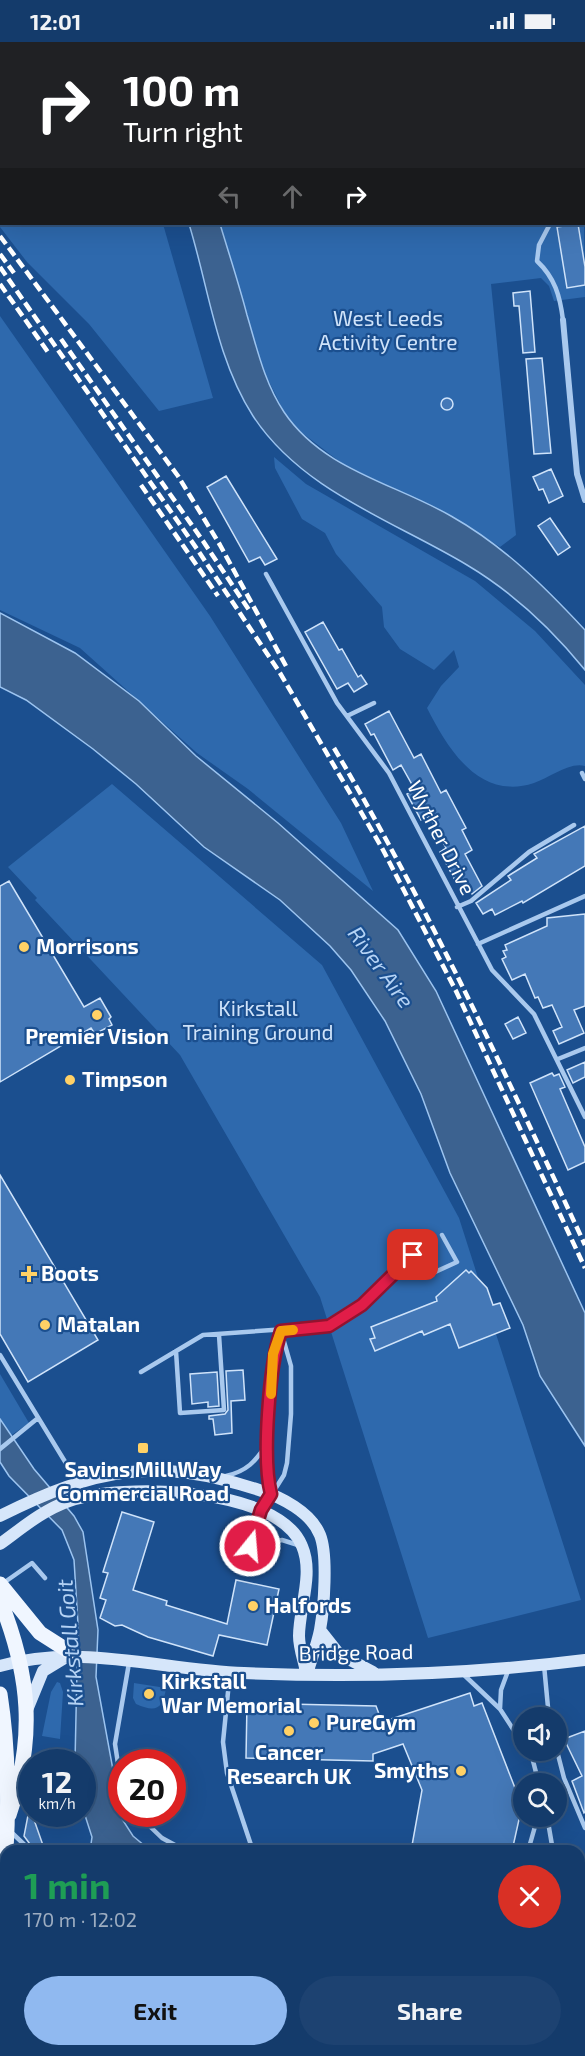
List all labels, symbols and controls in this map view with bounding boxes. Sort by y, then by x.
text: 12:01 [30,8,81,34]
text: 100 m [123,64,240,114]
icon: right [24,66,102,144]
text: Turn right [123,115,243,147]
icon: left [213,180,246,213]
icon: ahead [276,180,309,213]
icon: right [339,180,372,213]
park label: West Leeds Activity Centre [318,305,458,354]
street label: Wyther Drive [403,776,482,899]
water label: River Aire [343,920,420,1012]
place label: Morrisons [36,933,139,958]
marker: Morrisons [17,940,31,954]
park label: Kirkstall Training Ground [183,995,333,1044]
marker: Premier Vision [90,1008,104,1022]
place label: Premier Vision [25,1023,169,1048]
place label: Timpson [82,1066,168,1091]
marker: Timpson [63,1073,77,1087]
pin [387,1229,438,1280]
icon: arrive [396,1238,429,1271]
place label: Boots [41,1260,99,1285]
marker: Boots [22,1267,36,1281]
place label: Matalan [57,1311,140,1336]
marker: Matalan [38,1318,52,1332]
marker: Savins Mill Way Commercial Road [136,1441,150,1455]
place label: Savins Mill Way Commercial Road [57,1456,229,1505]
position arrow [218,1514,282,1578]
water label: Kirkstall Goit [50,1578,88,1708]
place label: Halfords [265,1592,352,1617]
marker: Halfords [246,1599,260,1613]
street label: Bridge Road [298,1638,414,1665]
place label: Kirkstall War Memorial [161,1668,302,1717]
marker: Kirkstall War Memorial [142,1687,156,1701]
map controls [513,1707,567,1827]
button: sound [513,1707,567,1761]
place label: PureGym [326,1709,416,1735]
marker: PureGym [307,1716,321,1730]
marker: Cancer Research UK [282,1724,296,1738]
place label: Cancer Research UK [227,1739,352,1788]
speed limit sign: 20 [108,1749,186,1827]
place label: Smyths [374,1757,449,1783]
text: 12 [42,1763,72,1799]
marker: Smyths [454,1764,468,1778]
button: search [513,1773,567,1827]
text: km/h [38,1794,76,1812]
text: 1 min [24,1863,111,1906]
button: close [498,1865,561,1928]
text: 170 m · 12:02 [24,1907,137,1931]
button: Exit [24,1976,287,2045]
button: Share [299,1976,561,2045]

